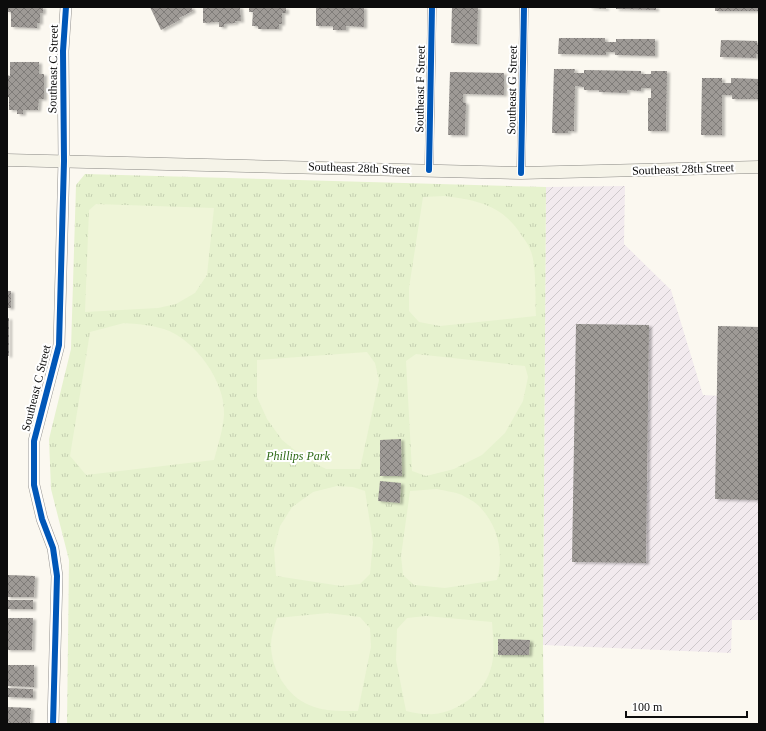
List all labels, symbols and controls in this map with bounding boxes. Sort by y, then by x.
street label: Southeast C Street [45,24,61,113]
street label: Southeast F Street [412,45,428,133]
street label: Southeast G Street [504,45,520,135]
street label: Southeast 28th Street [308,159,411,177]
street label: Southeast 28th Street [632,160,735,178]
street label: Southeast C Street [18,343,54,433]
park label: Phillips Park [265,449,331,463]
scale bar [626,693,747,719]
text: 100 m [632,700,663,714]

